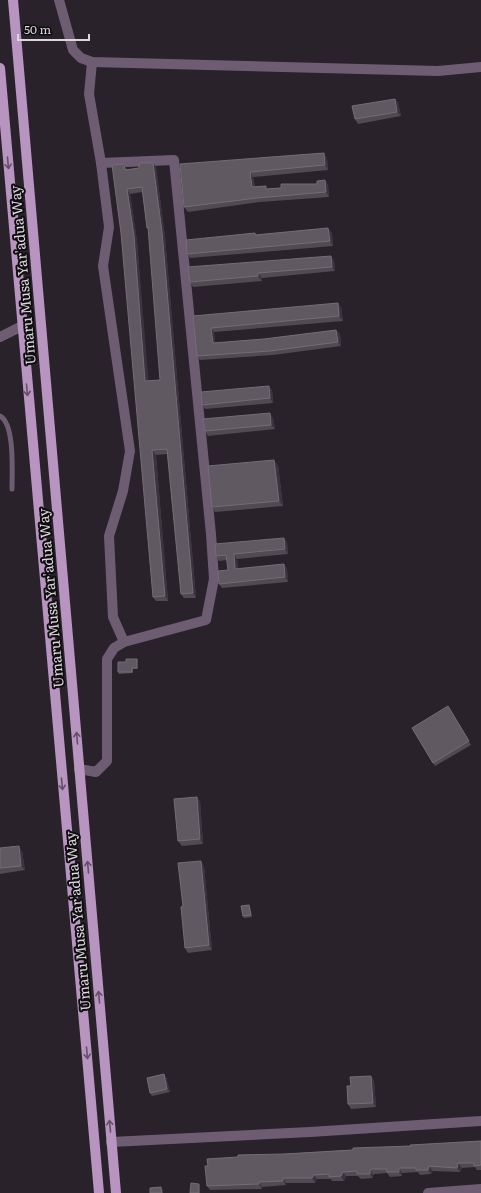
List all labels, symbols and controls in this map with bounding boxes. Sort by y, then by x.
scale bar [18,16,89,42]
text: 50 m [24,20,51,38]
one-way arrow [5,156,12,169]
street label: Umaru Musa Yar'adua Way [4,184,40,366]
one-way arrow [24,383,31,396]
street label: Umaru Musa Yar'adua Way [32,507,68,689]
one-way arrow [73,732,80,745]
one-way arrow [59,777,66,790]
street label: Umaru Musa Yar'adua Way [59,830,95,1012]
one-way arrow [84,861,91,874]
one-way arrow [95,991,102,1004]
one-way arrow [83,1046,90,1059]
one-way arrow [106,1120,114,1133]

